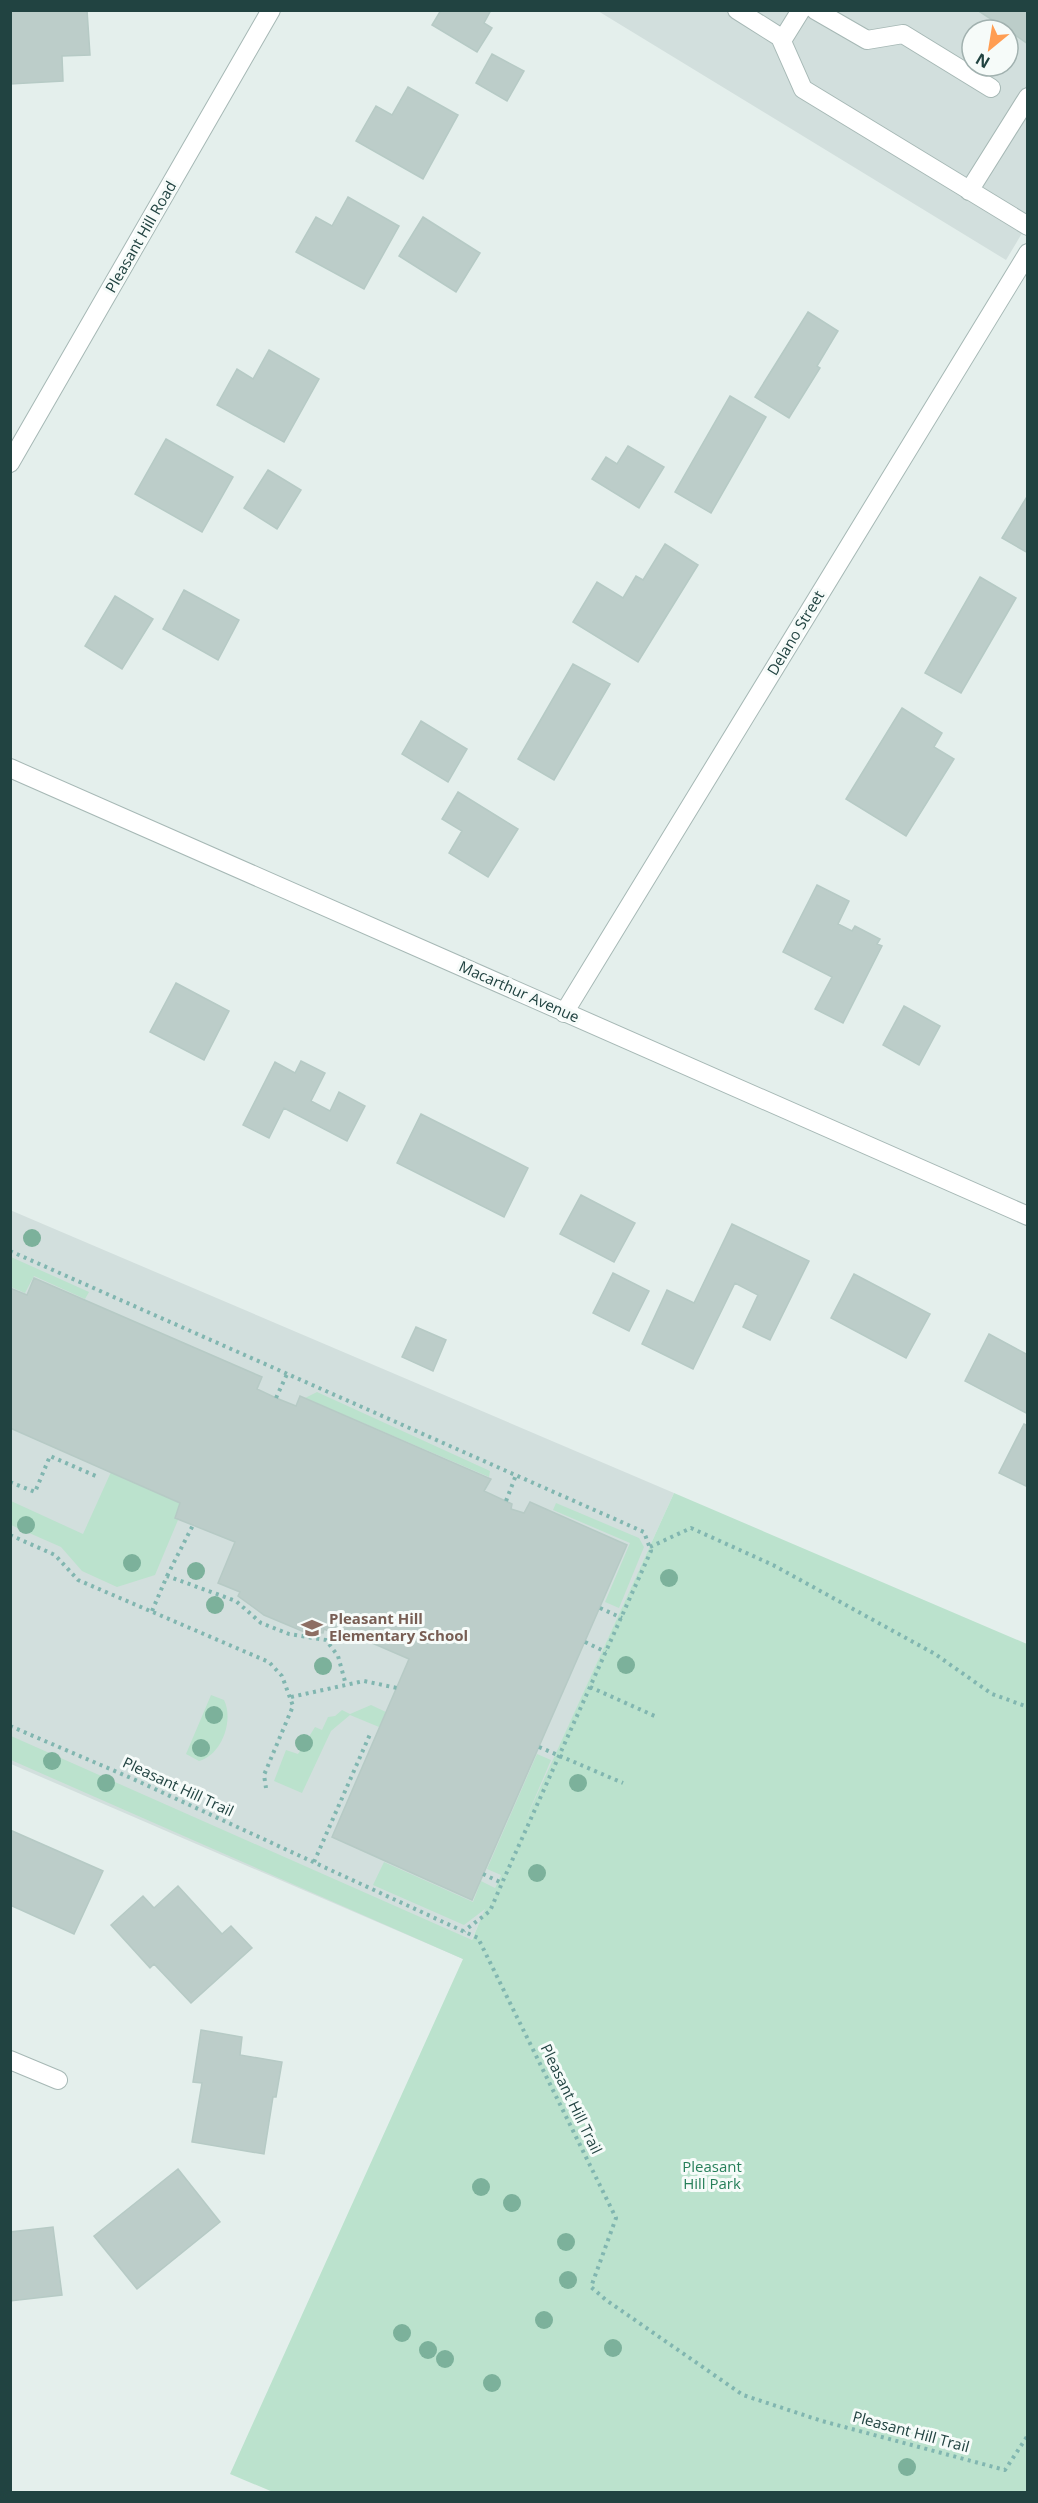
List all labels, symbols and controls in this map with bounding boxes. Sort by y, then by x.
north arrow [960,18,1020,78]
text: N [971,48,994,74]
street label: Pleasant Hill Road [100,177,180,296]
street label: Delano Street [762,586,828,679]
street label: Macarthur Avenue [456,956,583,1027]
place label: Pleasant Hill Elementary School [329,1608,468,1645]
school or university icon: Pleasant Hill Elementary School [300,1616,324,1640]
street label: Pleasant Hill Trail [120,1752,237,1821]
street label: Pleasant Hill Trail [537,2040,607,2157]
park label: Pleasant Hill Park [682,2156,742,2193]
street label: Pleasant Hill Trail [851,2406,972,2456]

